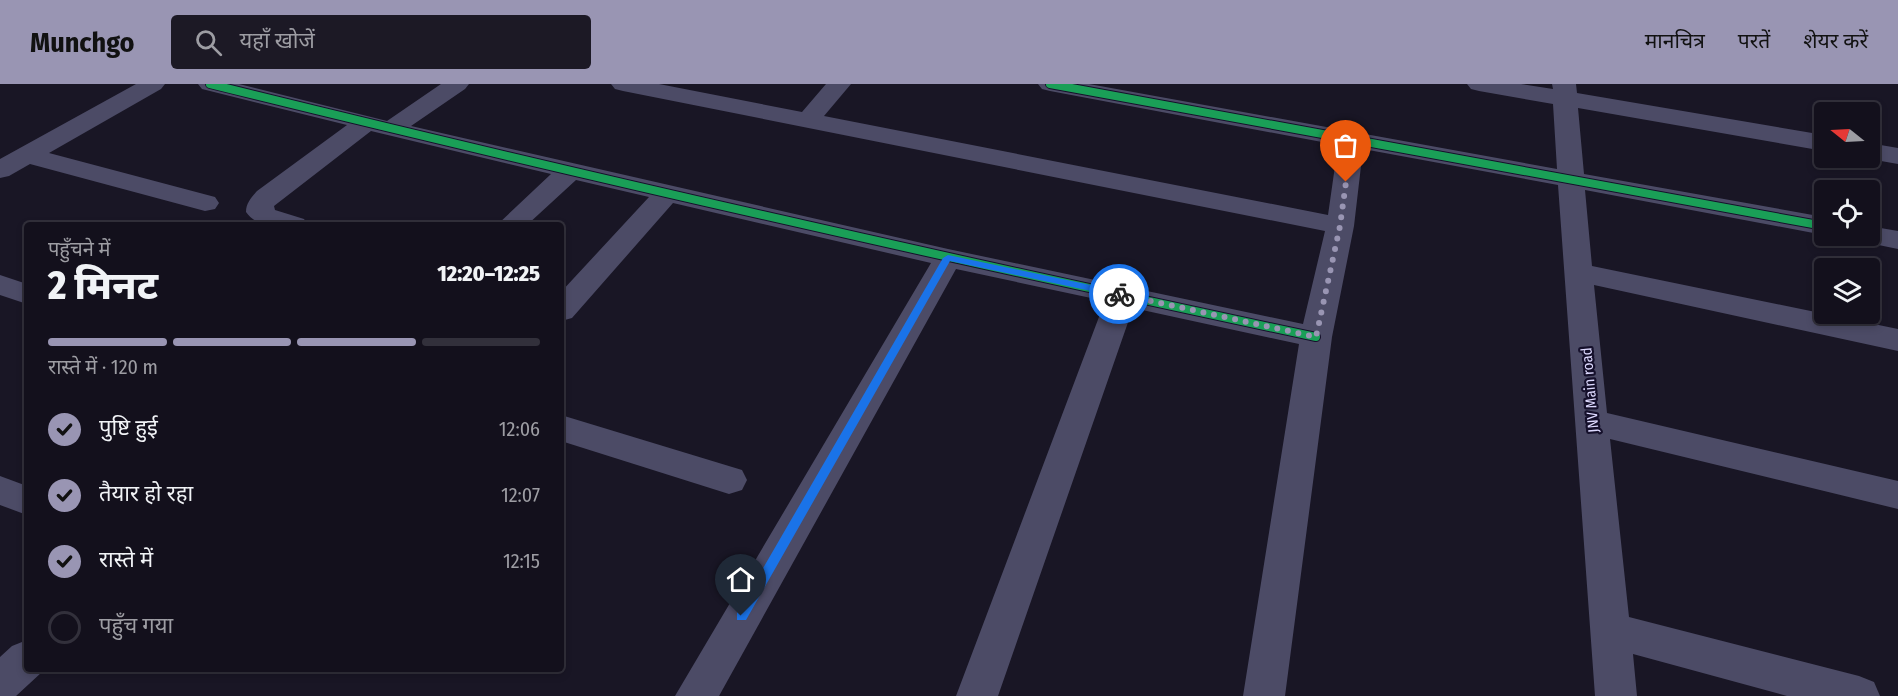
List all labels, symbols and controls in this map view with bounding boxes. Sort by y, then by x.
search box [171,15,591,69]
text: Munchgo [30,26,135,59]
icon: search [192,26,225,59]
text: यहाँ खोजें [240,27,315,54]
text: मानचित्र [1645,28,1705,54]
text: परतें [1738,28,1770,54]
text: शेयर करें [1803,28,1868,54]
north arrow [1814,102,1880,168]
map controls [1814,102,1880,324]
pin [1320,120,1371,182]
icon: bag [1329,129,1362,162]
button: locate [1814,180,1880,246]
text: पहुँचने में [48,237,110,261]
button: layers [1814,258,1880,324]
text: 12:20–12:25 [437,260,540,287]
text: 2 मिनट [48,263,158,309]
courier [1089,264,1149,324]
icon: bike [1103,278,1136,311]
street label: JNV Main road [1577,347,1603,433]
text: रास्ते में · 120 m [48,355,158,379]
icon: check [48,413,81,446]
text: पुष्टि हुई [99,414,158,441]
text: 12:06 [499,417,540,441]
icon: check [48,479,81,512]
text: तैयार हो रहा [99,480,193,507]
text: 12:07 [501,483,540,507]
icon: check [48,545,81,578]
text: रास्ते में [99,546,153,573]
text: 12:15 [503,549,540,573]
pin [715,554,766,616]
icon: home [724,563,757,596]
text: पहुँच गया [99,612,173,639]

